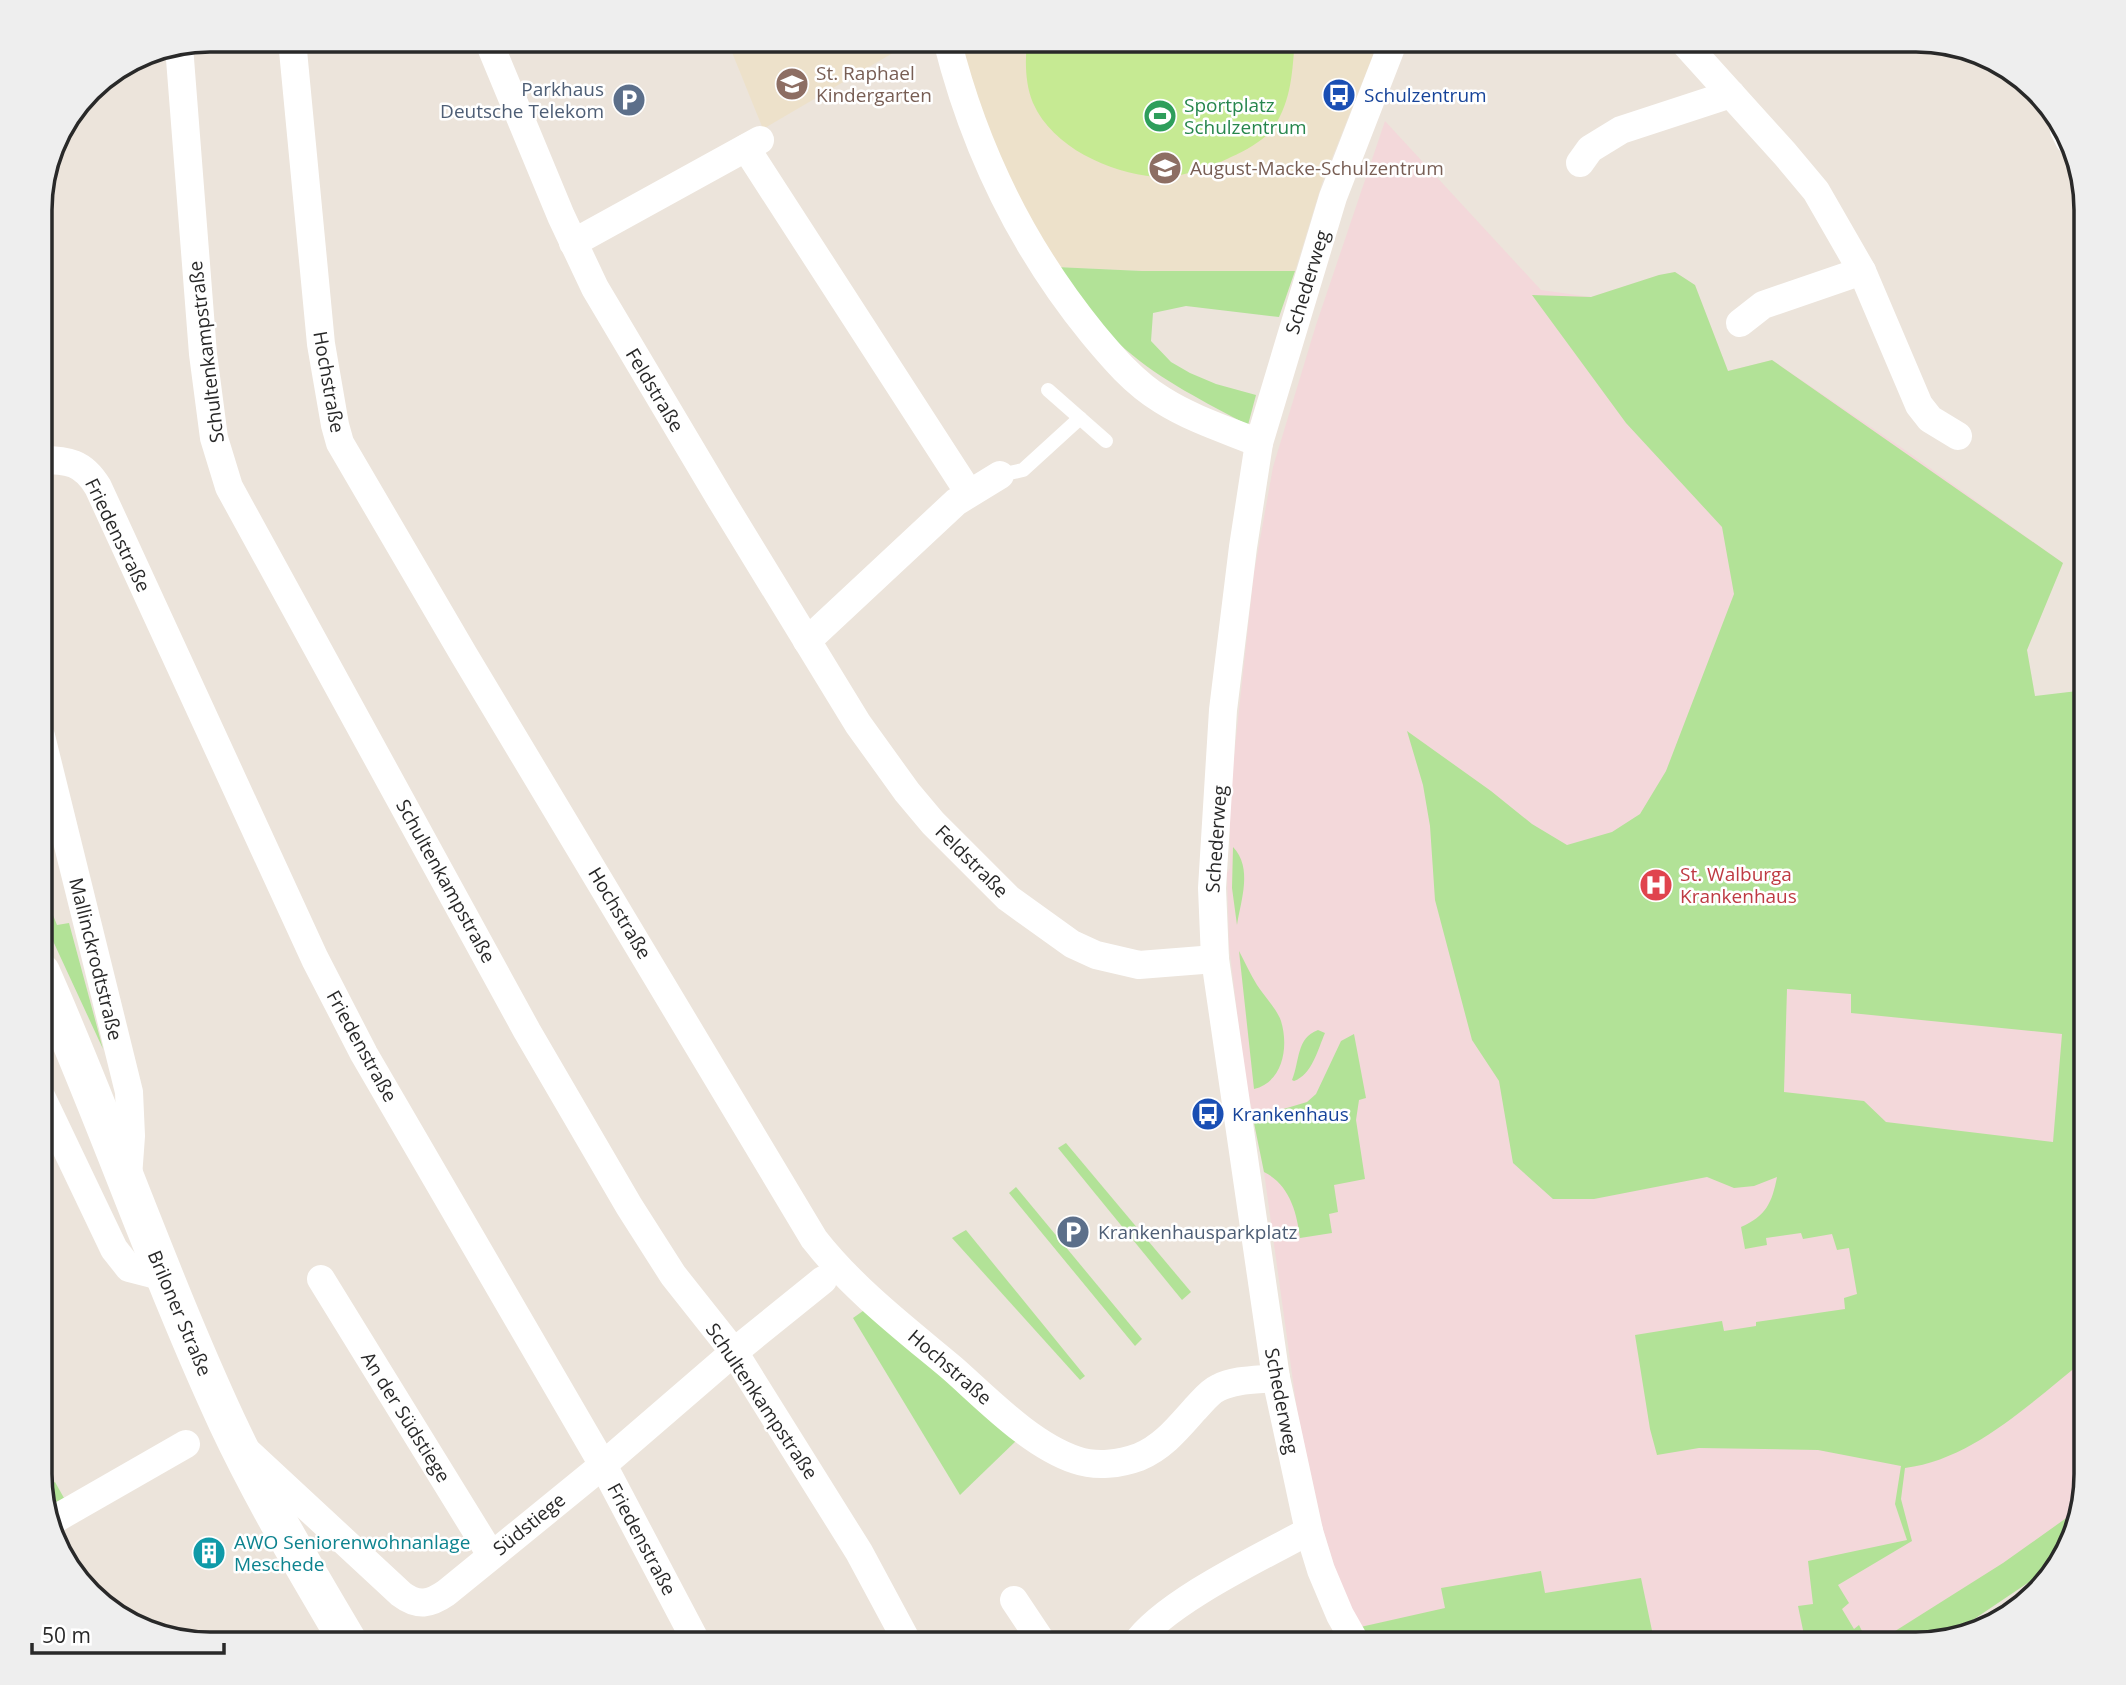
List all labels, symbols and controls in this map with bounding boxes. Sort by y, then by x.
place label: St. Raphael Kindergarten [816,60,932,108]
school or university icon: St. Raphael Kindergarten [773,65,811,103]
place label: Parkhaus Deutsche Telekom [440,76,604,124]
bus stop icon: Schulzentrum [1320,76,1358,114]
parking icon: Parkhaus Deutsche Telekom [610,81,648,119]
place label: Schulzentrum [1364,82,1487,108]
place label: Sportplatz Schulzentrum [1184,92,1307,140]
sports icon: Sportplatz Schulzentrum [1141,97,1179,135]
school or university icon: August-Macke-Schulzentrum [1146,149,1184,187]
place label: August-Macke-Schulzentrum [1190,155,1444,181]
street label: Schederweg [1279,227,1335,337]
street label: Schultenkampstraße [182,260,230,444]
street label: Hochstraße [307,329,351,435]
street label: Feldstraße [620,343,690,437]
street label: Friedenstraße [79,474,157,596]
street label: Schederweg [1199,784,1233,894]
street label: Schultenkampstraße [390,795,502,967]
street label: Feldstraße [930,819,1014,903]
place label: St. Walburga Krankenhaus [1680,861,1797,909]
street label: Hochstraße [582,862,658,964]
hospital icon: St. Walburga Krankenhaus [1637,866,1675,904]
street label: Mallinckrodtstraße [63,875,129,1043]
street label: Friedenstraße [321,986,403,1106]
bus stop icon: Krankenhaus [1189,1095,1227,1133]
place label: Krankenhaus [1232,1101,1349,1127]
parking icon: Krankenhausparkplatz [1054,1213,1092,1251]
place label: Krankenhausparkplatz [1098,1219,1298,1245]
street label: Briloner Straße [142,1246,218,1380]
street label: Schultenkampstraße [700,1318,824,1484]
street label: Hochstraße [903,1323,997,1411]
street label: Schederweg [1259,1346,1305,1456]
street label: An der Südstiege [355,1347,457,1487]
street label: Friedenstraße [601,1478,683,1600]
street label: Südstiege [487,1487,571,1561]
place label: AWO Seniorenwohnanlage Meschede [234,1529,470,1577]
building icon: AWO Seniorenwohnanlage Meschede [190,1534,228,1572]
scale bar [32,1612,224,1656]
text: 50 m [42,1621,91,1649]

